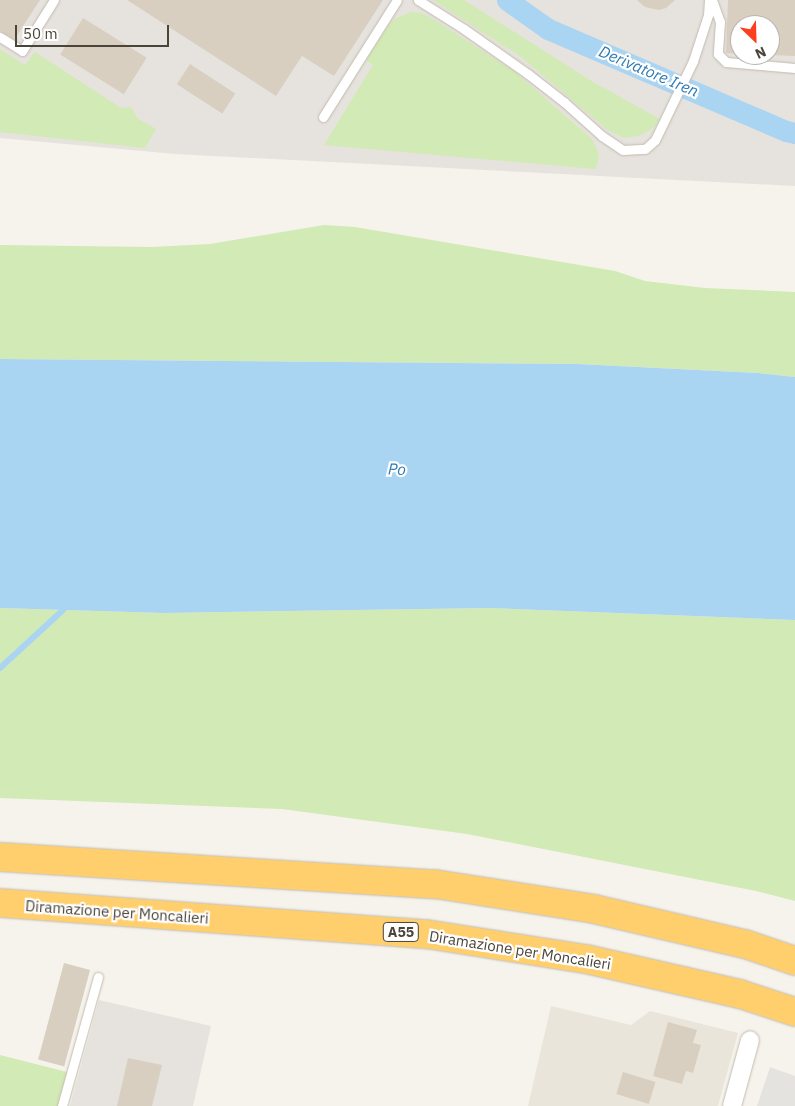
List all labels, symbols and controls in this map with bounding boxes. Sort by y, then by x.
scale bar [18,15,171,47]
north arrow [730,15,780,65]
text: 50 m [23,24,58,43]
water label: Derivatore Iren [596,41,702,101]
text: N [752,43,769,63]
water label: Po [388,459,406,479]
street label: Diramazione per Moncalieri [25,897,209,927]
road number: A55 [382,920,420,944]
street label: Diramazione per Moncalieri [428,927,612,973]

